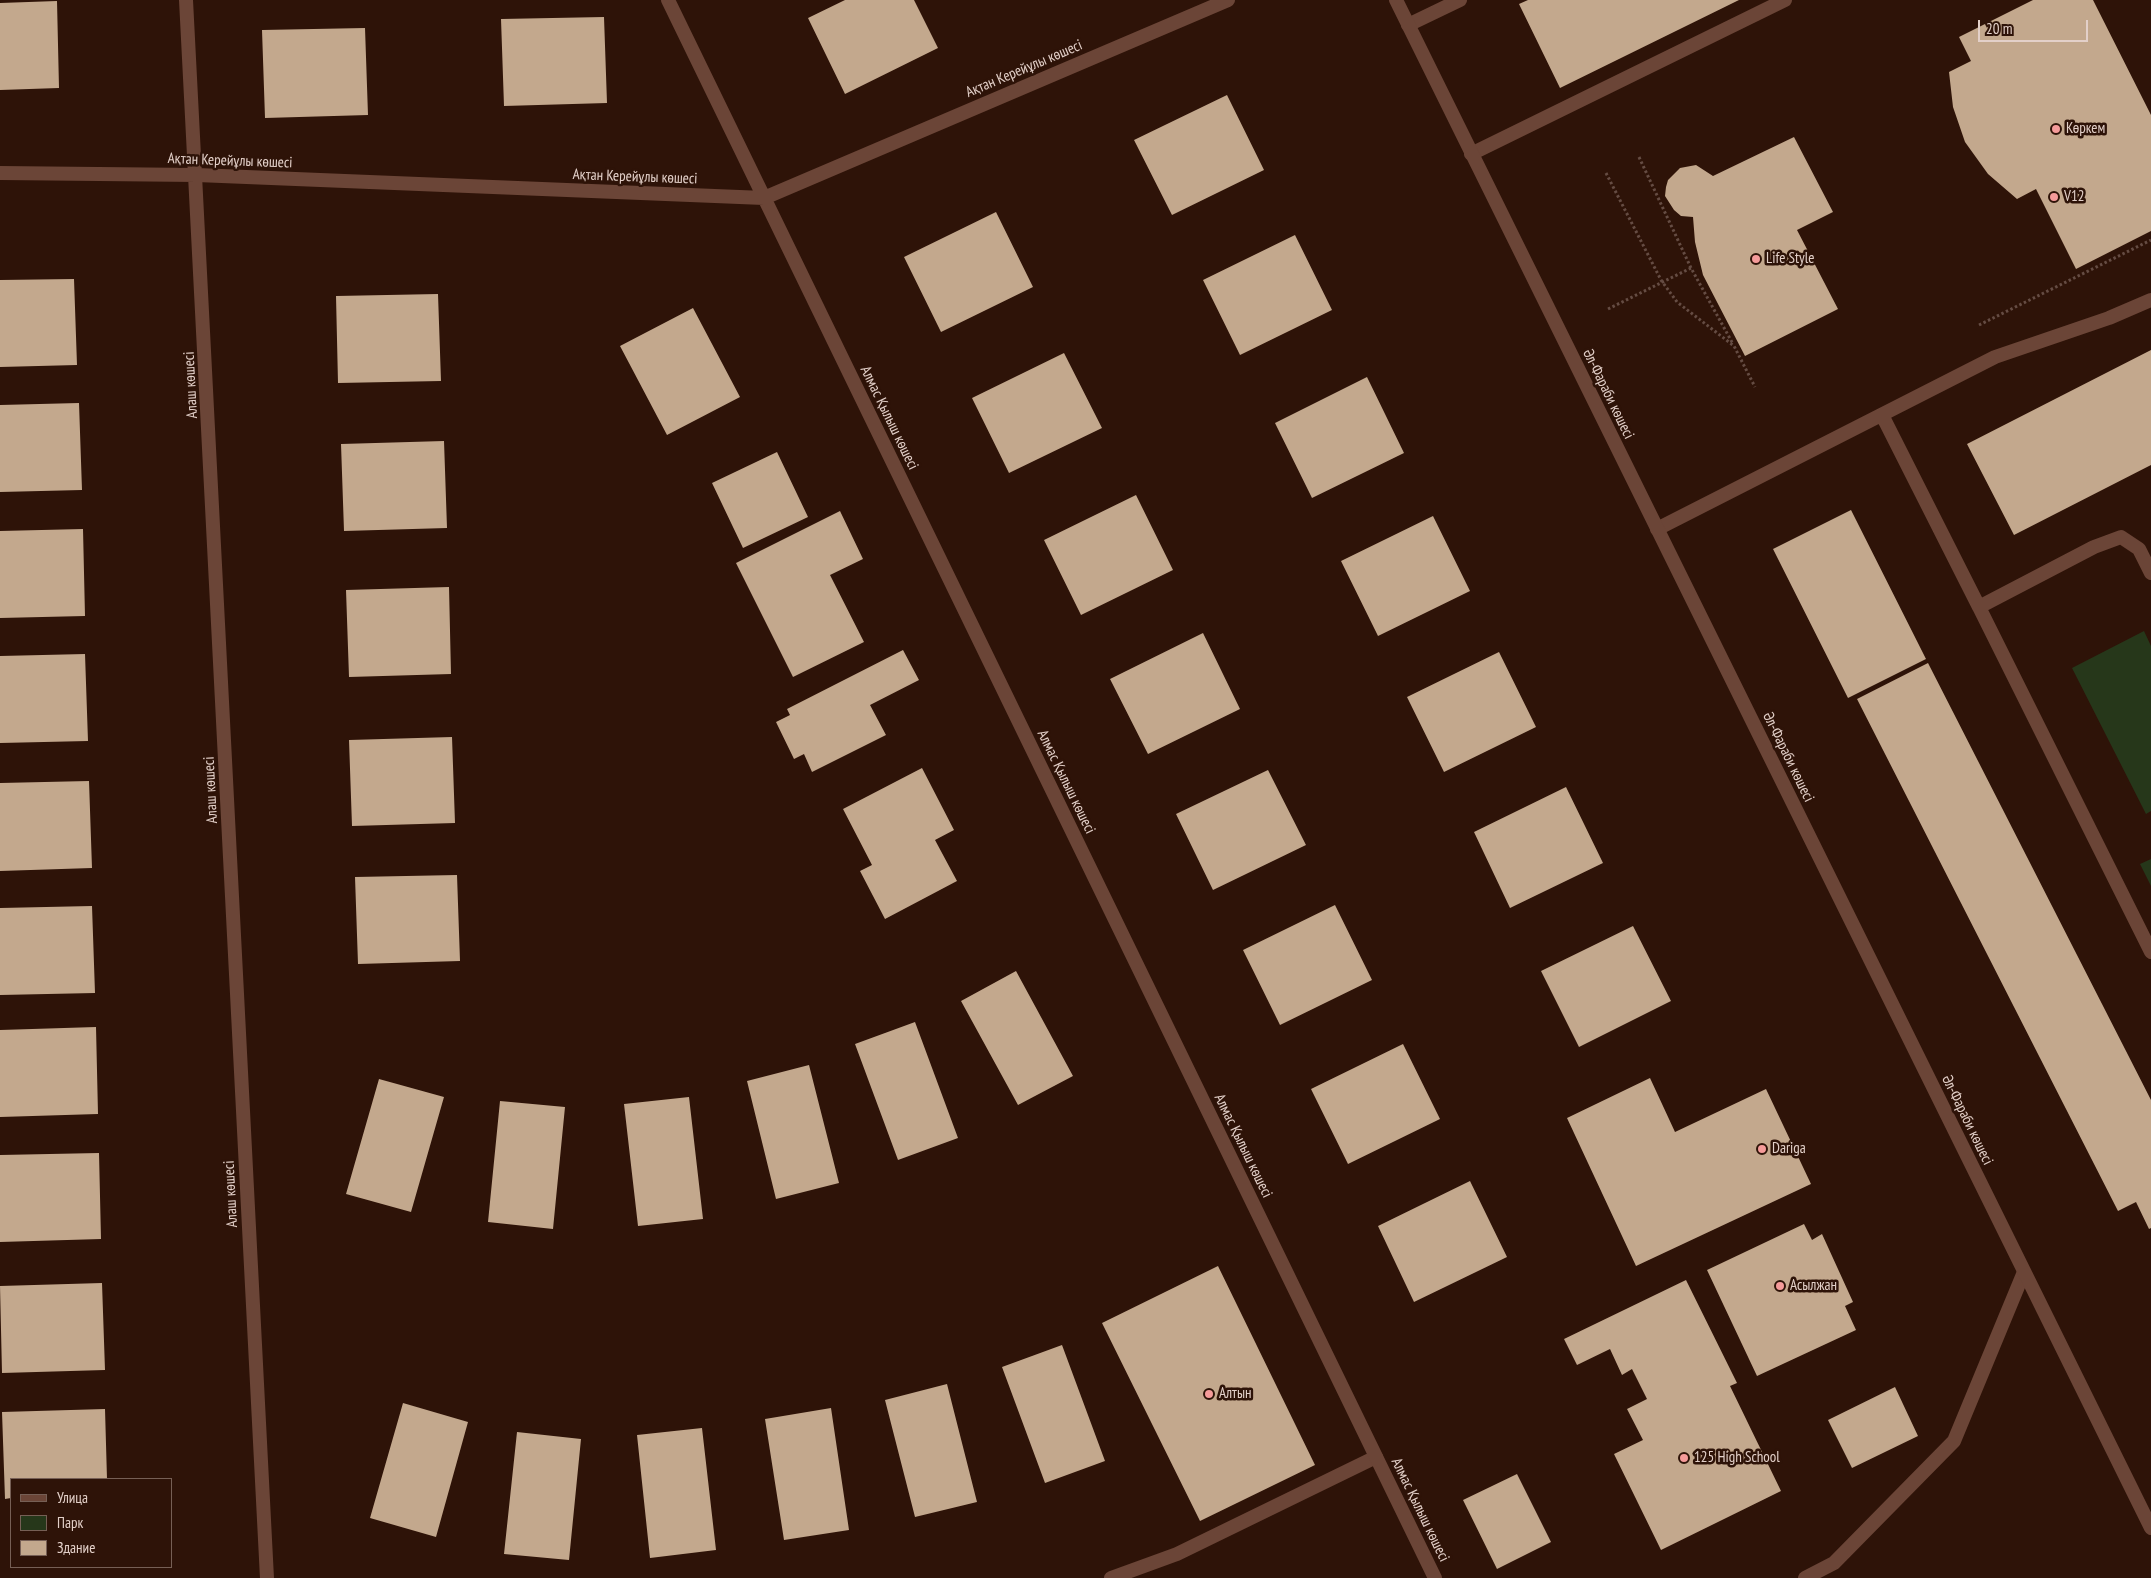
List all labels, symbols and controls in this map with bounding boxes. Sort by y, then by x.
scale bar [1981,10,2091,42]
text: 20 m [1986,19,2012,38]
street label: Ақтан Керейұлы көшесі [963,36,1085,102]
place label: Көркем [2066,120,2105,138]
marker: Көркем [2050,123,2062,135]
street label: Ақтан Керейұлы көшесі [167,150,293,172]
street label: Ақтан Керейұлы көшесі [572,166,698,188]
place label: V12 [2064,188,2084,206]
marker: V12 [2048,191,2060,203]
place label: Life Style [1766,250,1814,268]
marker: Life Style [1750,253,1762,265]
street label: Әл-Фараби көшесі [1578,346,1638,442]
street label: Алаш көшесі [180,351,202,419]
street label: Алмас Қылыш көшесі [856,363,922,473]
street label: Әл-Фараби көшесі [1758,709,1818,805]
street label: Алмас Қылыш көшесі [1033,727,1099,837]
street label: Алаш көшесі [200,756,222,824]
street label: Әл-Фараби көшесі [1937,1072,1997,1168]
street label: Алмас Қылыш көшесі [1210,1091,1276,1201]
place label: Dariga [1772,1140,1806,1158]
marker: Dariga [1756,1143,1768,1155]
street label: Алаш көшесі [220,1160,242,1228]
place label: Асылжан [1790,1277,1837,1295]
marker: Асылжан [1774,1280,1786,1292]
place label: Алтын [1219,1385,1251,1403]
marker: Алтын [1203,1388,1215,1400]
place label: 125 High School [1694,1449,1780,1467]
marker: 125 High School [1678,1452,1690,1464]
street label: Алмас Қылыш көшесі [1387,1455,1453,1565]
legend [10,1478,172,1568]
text: Улица [57,1488,88,1507]
text: Парк [57,1513,83,1532]
text: Здание [57,1538,95,1557]

